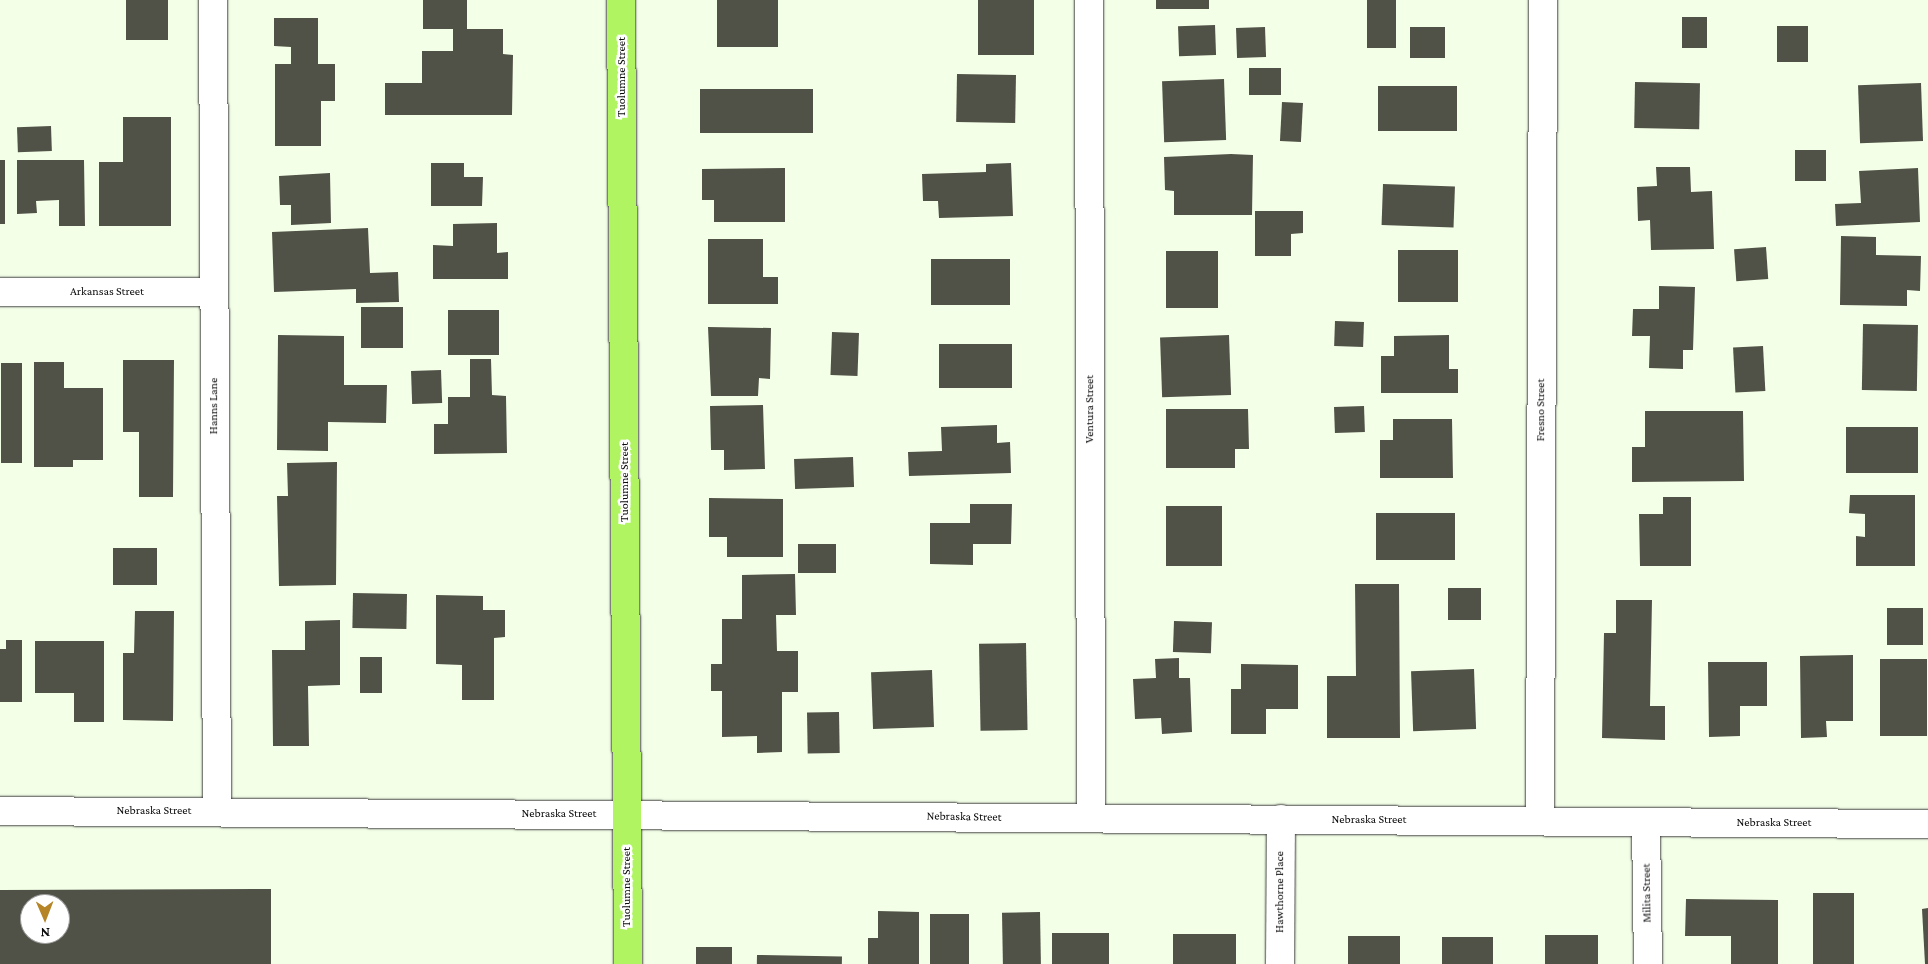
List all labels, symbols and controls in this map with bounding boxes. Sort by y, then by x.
street label: Tuolumne Street [615,37,629,117]
street label: Arkansas Street [70,285,144,299]
street label: Ventura Street [1083,375,1097,443]
street label: Hanns Lane [207,378,221,434]
street label: Fresno Street [1534,379,1548,441]
street label: Tuolumne Street [618,442,632,522]
street label: Nebraska Street [116,804,192,818]
street label: Nebraska Street [521,807,597,821]
street label: Nebraska Street [926,809,1002,825]
street label: Nebraska Street [1331,813,1407,827]
street label: Nebraska Street [1736,816,1812,830]
street label: Tuolumne Street [620,847,634,927]
street label: Hawthorne Place [1273,851,1287,933]
street label: Milita Street [1639,863,1655,923]
north arrow [20,894,70,944]
text: N [40,925,50,941]

